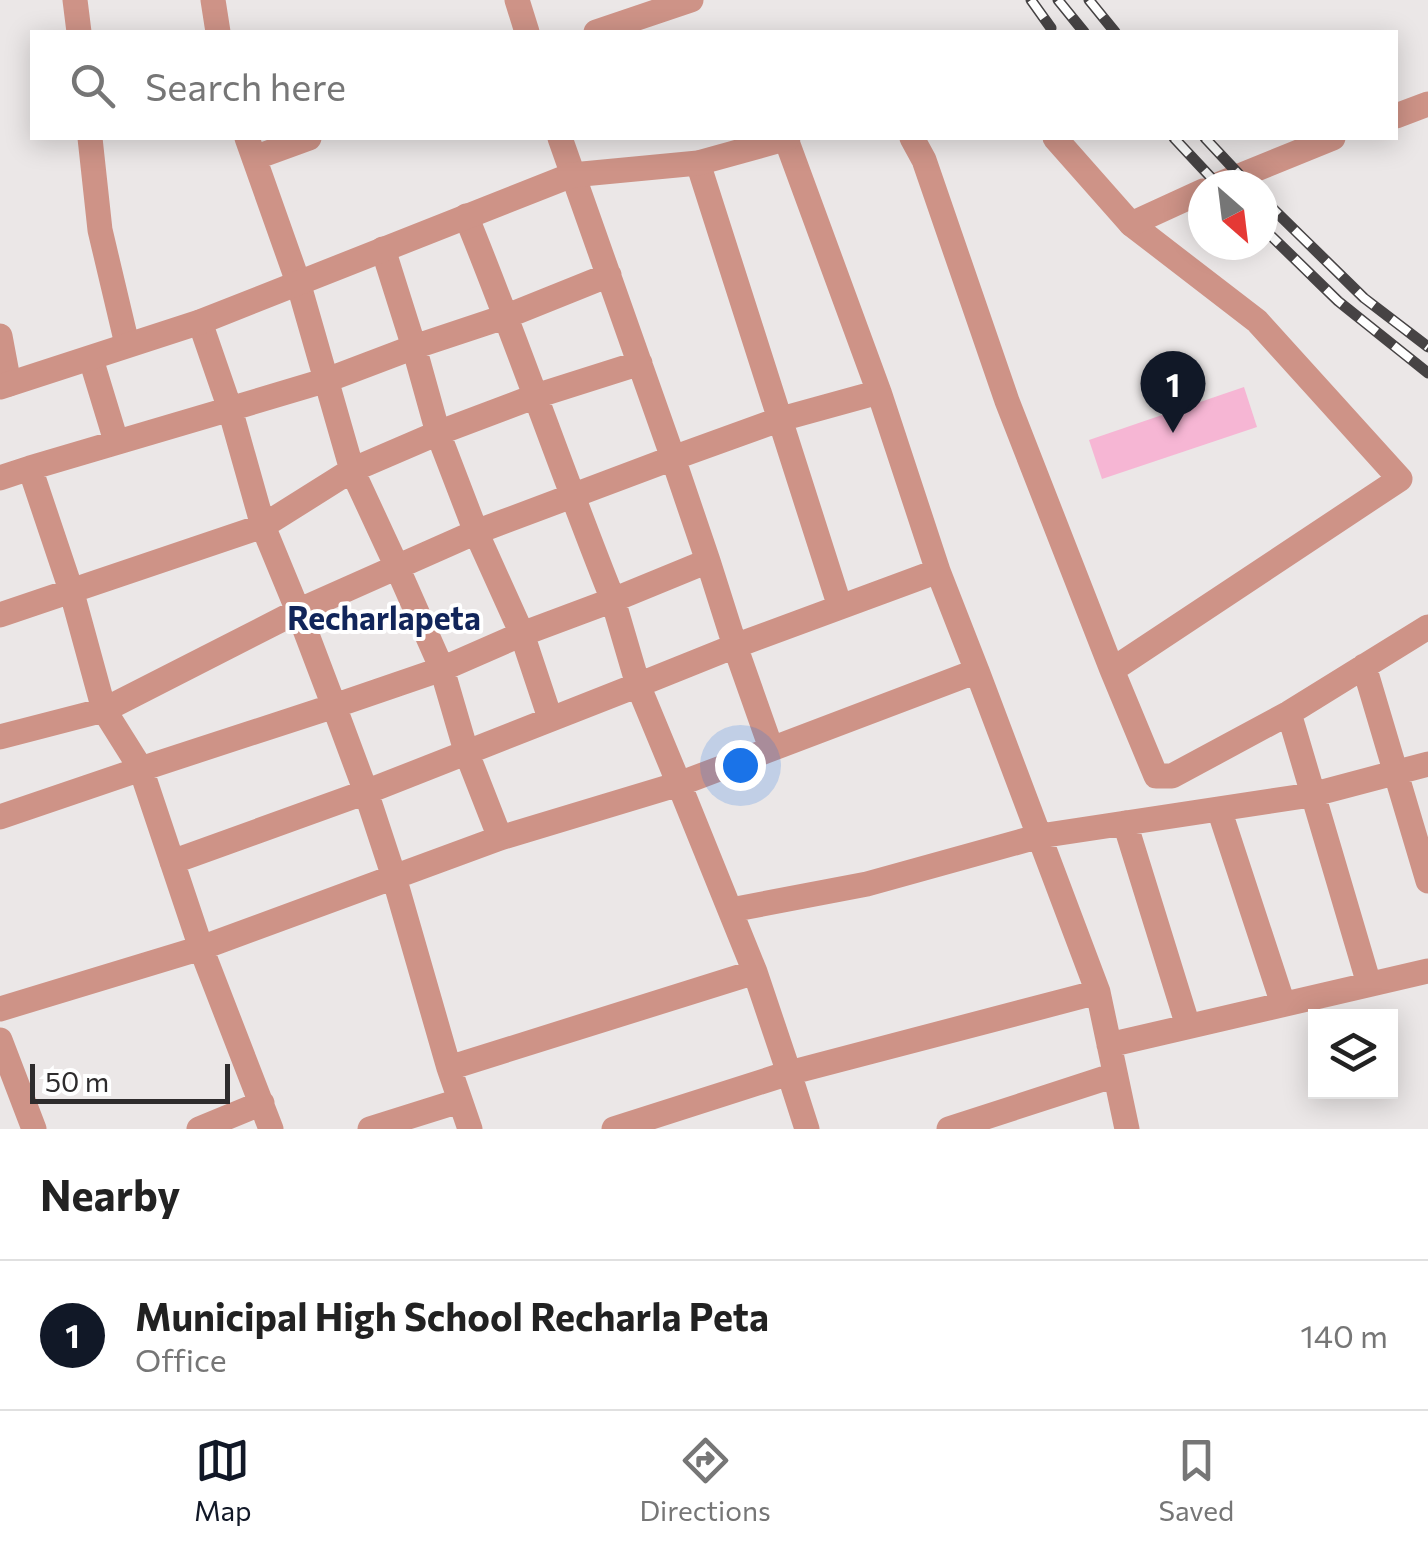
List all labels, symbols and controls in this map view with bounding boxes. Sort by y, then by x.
search box [30,30,1398,140]
icon: search [65,58,120,113]
text: Search here [145,62,346,109]
north arrow [1188,170,1278,260]
pin: 1 [1140,350,1206,433]
district label: Recharlapeta [287,597,481,637]
your location [715,740,766,791]
map controls [1308,1009,1398,1099]
button: layers [1308,1009,1398,1099]
scale bar [30,1059,230,1104]
text: 50 m [45,1064,109,1098]
text: Nearby [40,1168,180,1220]
text: Municipal High School Recharla Peta [135,1292,769,1339]
text: 1 [65,1315,80,1355]
text: 140 m [1300,1315,1388,1355]
text: Office [135,1339,227,1379]
tab: Map [194,1433,252,1527]
tab: Directions [639,1433,771,1527]
tab: Saved [1159,1433,1234,1527]

